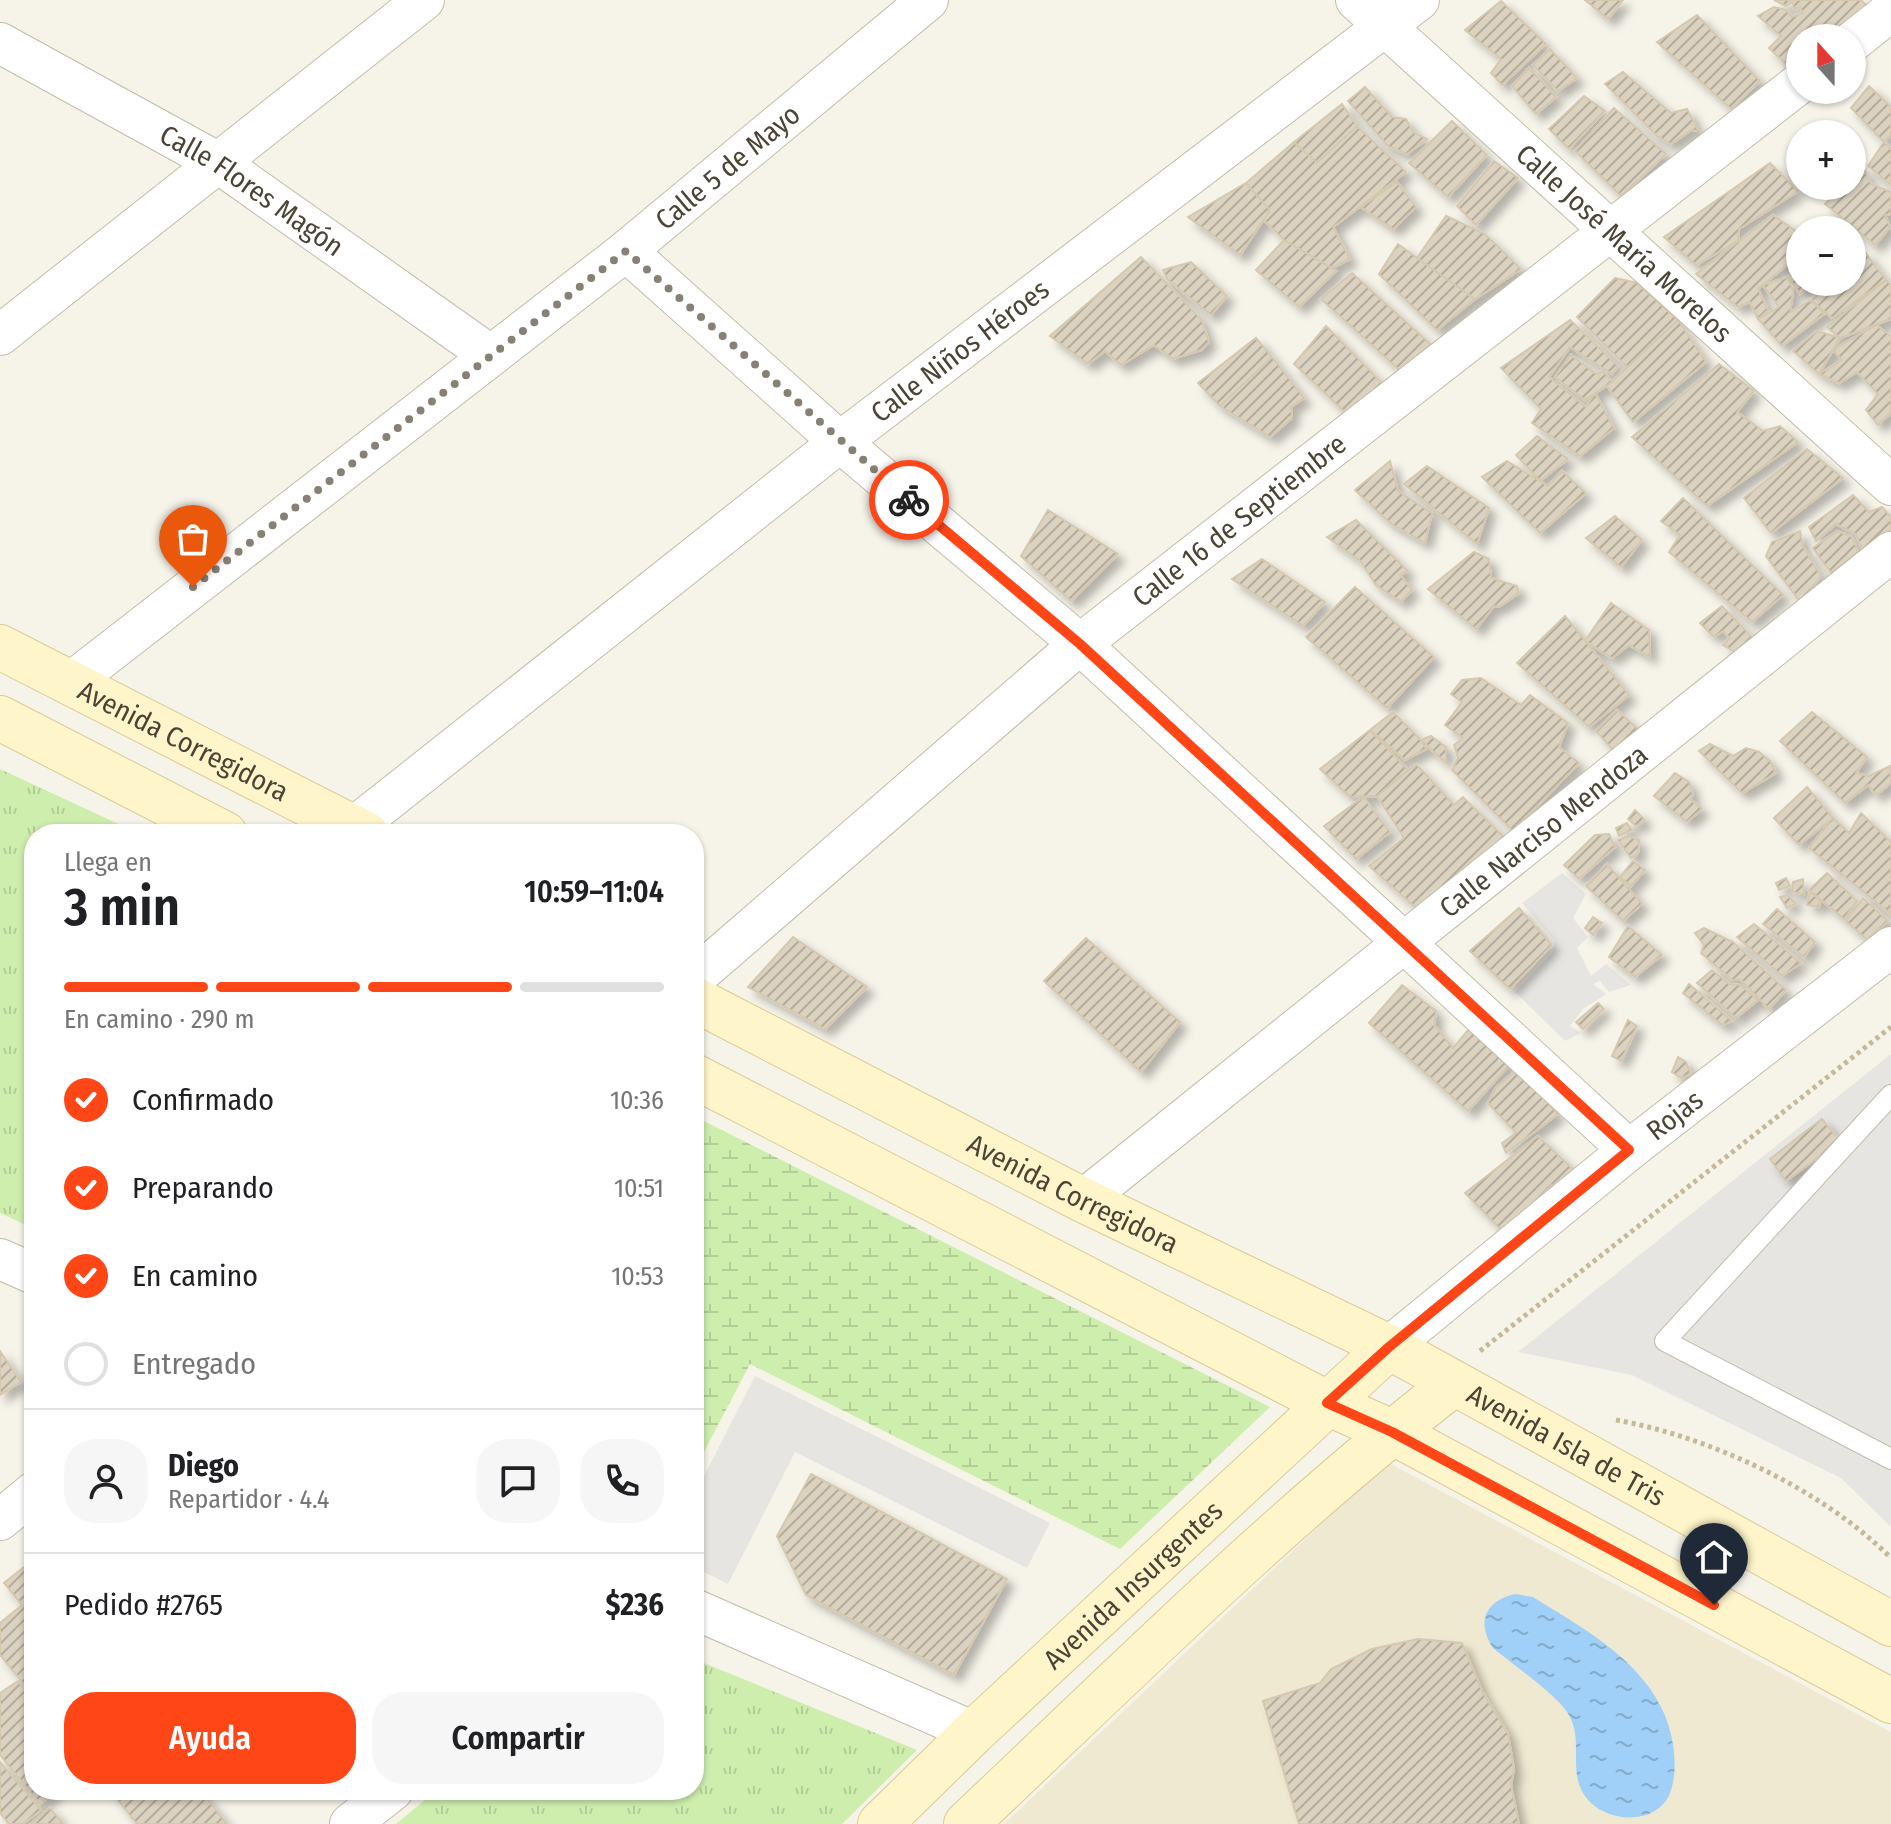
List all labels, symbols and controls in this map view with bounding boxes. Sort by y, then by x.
north arrow [1786,24,1866,104]
map controls [1786,24,1866,296]
street label: Calle 5 de Mayo [649,98,807,237]
street label: Calle Flores Magón [154,118,350,263]
button: + [1786,120,1866,200]
street label: Calle José María Morelos [1509,137,1739,350]
button: − [1786,216,1866,296]
street label: Calle Niños Héroes [865,273,1055,429]
street label: Calle 16 de Septiembre [1126,427,1353,614]
courier [869,460,949,540]
icon: bike [887,478,931,522]
pin [159,505,227,587]
icon: bag [171,517,215,561]
street label: Avenida Corregidora [73,674,294,809]
street label: Calle Narciso Mendoza [1433,738,1654,925]
text: Llega en [64,847,152,878]
text: 10:59–11:04 [524,874,664,910]
text: 3 min [64,876,180,939]
text: En camino · 290 m [64,1004,255,1035]
icon: check [64,1078,108,1122]
text: Confirmado [132,1082,274,1118]
street label: Rojas [1640,1083,1709,1147]
text: 10:36 [610,1085,664,1116]
street label: Avenida Corregidora [962,1127,1184,1260]
icon: check [64,1166,108,1210]
text: Preparando [132,1170,274,1206]
text: 10:51 [614,1173,664,1204]
icon: check [64,1254,108,1298]
text: En camino [132,1258,258,1294]
text: 10:53 [611,1261,664,1292]
text: Entregado [132,1346,256,1382]
street label: Avenida Isla de Tris [1461,1377,1671,1513]
button: person [64,1439,148,1523]
button: chat [476,1439,560,1523]
button: phone [580,1439,664,1523]
text: Diego [168,1448,239,1484]
text: Repartidor · 4.4 [168,1484,329,1515]
street label: Avenida Insurgentes [1037,1494,1229,1676]
pin [1680,1523,1748,1605]
icon: home [1692,1535,1736,1579]
text: Pedido #2765 [64,1587,223,1623]
text: $236 [606,1587,664,1623]
button: Ayuda [64,1692,356,1784]
button: Compartir [372,1692,664,1784]

